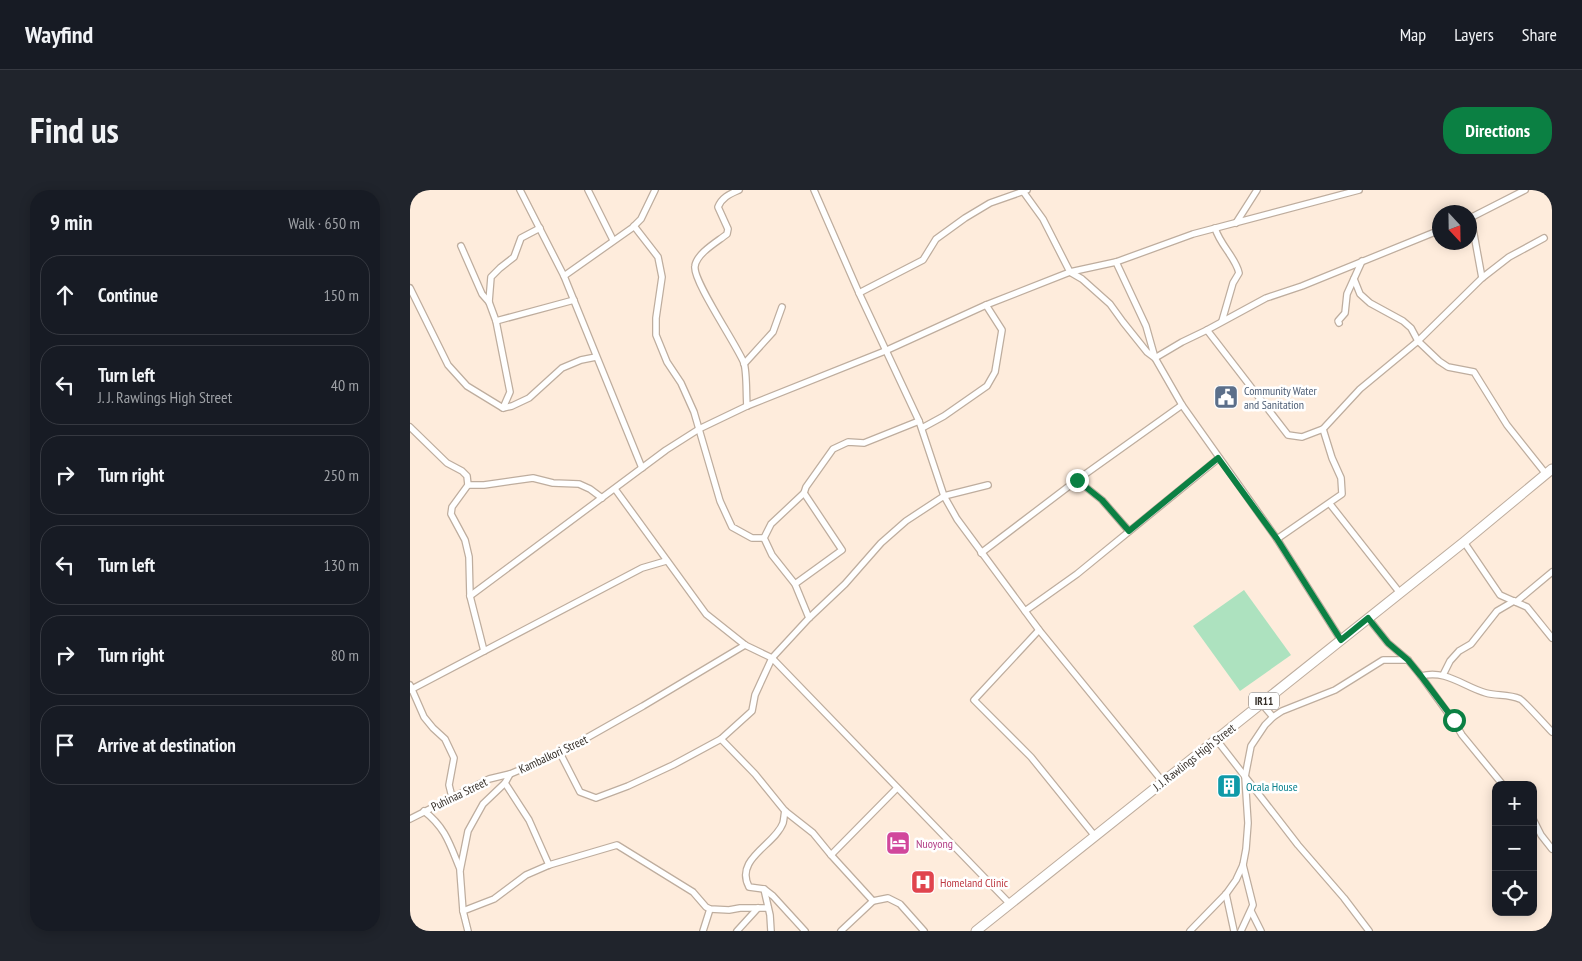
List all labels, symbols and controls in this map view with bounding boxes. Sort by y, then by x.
text: Wayfind [25,19,93,50]
text: Map [1400,23,1426,46]
text: Layers [1454,23,1494,46]
text: Share [1522,23,1557,46]
text: Find us [30,107,119,153]
button: Directions [1443,107,1552,154]
north arrow [1432,205,1477,250]
text: 9 min [50,209,92,236]
text: Walk · 650 m [288,213,360,233]
icon: ahead [51,281,79,309]
text: Continue [98,283,158,307]
text: 150 m [324,285,359,305]
text: Turn left [98,363,155,387]
icon: left [51,371,79,399]
text: 40 m [331,375,359,395]
place label: Community Water and Sanitation [1244,383,1317,412]
public building icon: Community Water and Sanitation [1213,384,1239,410]
text: J. J. Rawlings High Street [98,387,232,407]
icon: right [51,461,79,489]
text: Turn right [98,463,164,487]
text: 250 m [324,465,359,485]
route end [1066,469,1089,492]
icon: left [51,551,79,579]
text: Turn left [98,553,155,577]
text: 130 m [324,555,359,575]
icon: right [51,641,79,669]
text: Turn right [98,643,164,667]
text: 80 m [331,645,359,665]
road number: IR11 [1249,692,1279,710]
route start [1443,709,1466,732]
street label: J. J. Rawlings High Street [1149,720,1239,794]
icon: arrive [51,731,79,759]
street label: Kambalkori Street [516,731,590,776]
text: Arrive at destination [98,733,236,757]
building icon: Ocala House [1216,773,1242,799]
street label: Puhinaa Street [429,774,490,814]
place label: Ocala House [1246,779,1298,794]
map controls [1492,781,1537,916]
button: + [1492,781,1537,826]
button: − [1492,826,1537,871]
hotel icon: Nuoyong [885,830,911,856]
place label: Nuoyong [916,836,953,851]
hospital icon: Homeland Clinic [910,869,936,895]
button: locate [1492,871,1537,916]
place label: Homeland Clinic [940,875,1009,890]

